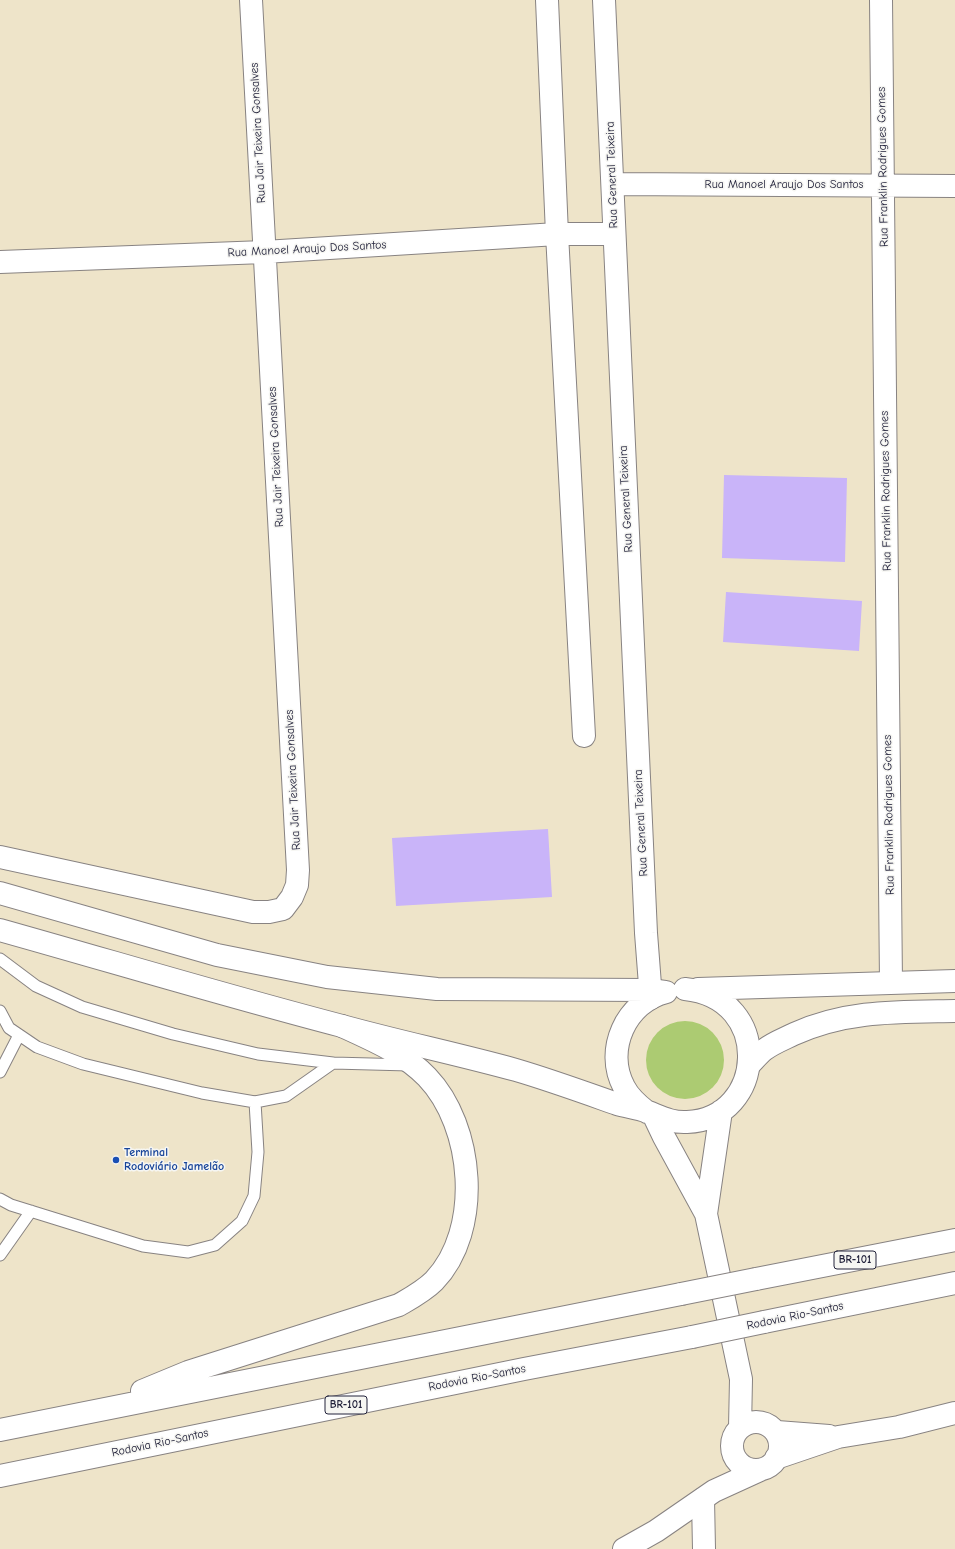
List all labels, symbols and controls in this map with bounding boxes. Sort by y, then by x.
street label: Rua Jair Teixeira Gonsalves [247,62,269,204]
street label: Rua Franklin Rodrigues Gomes [874,87,892,247]
street label: Rua General Teixeira [603,121,621,229]
street label: Rua Manoel Araujo Dos Santos [705,178,863,192]
street label: Rua Manoel Araujo Dos Santos [227,238,387,260]
street label: Rua Jair Teixeira Gonsalves [265,386,287,528]
street label: Rua Franklin Rodrigues Gomes [877,411,895,571]
street label: Rua General Teixeira [616,445,636,553]
street label: Rua Jair Teixeira Gonsalves [282,709,304,851]
street label: Rua Franklin Rodrigues Gomes [880,735,898,895]
street label: Rua General Teixeira [631,769,651,877]
place label: Terminal Rodoviário Jamelão [124,1146,224,1174]
marker: Terminal Rodoviário Jamelão [111,1155,121,1165]
road number: BR-101 [834,1251,876,1269]
street label: Rodovia Rio-Santos [745,1299,845,1333]
street label: Rodovia Rio-Santos [427,1362,527,1394]
road number: BR-101 [325,1396,367,1414]
street label: Rodovia Rio-Santos [110,1426,210,1460]

